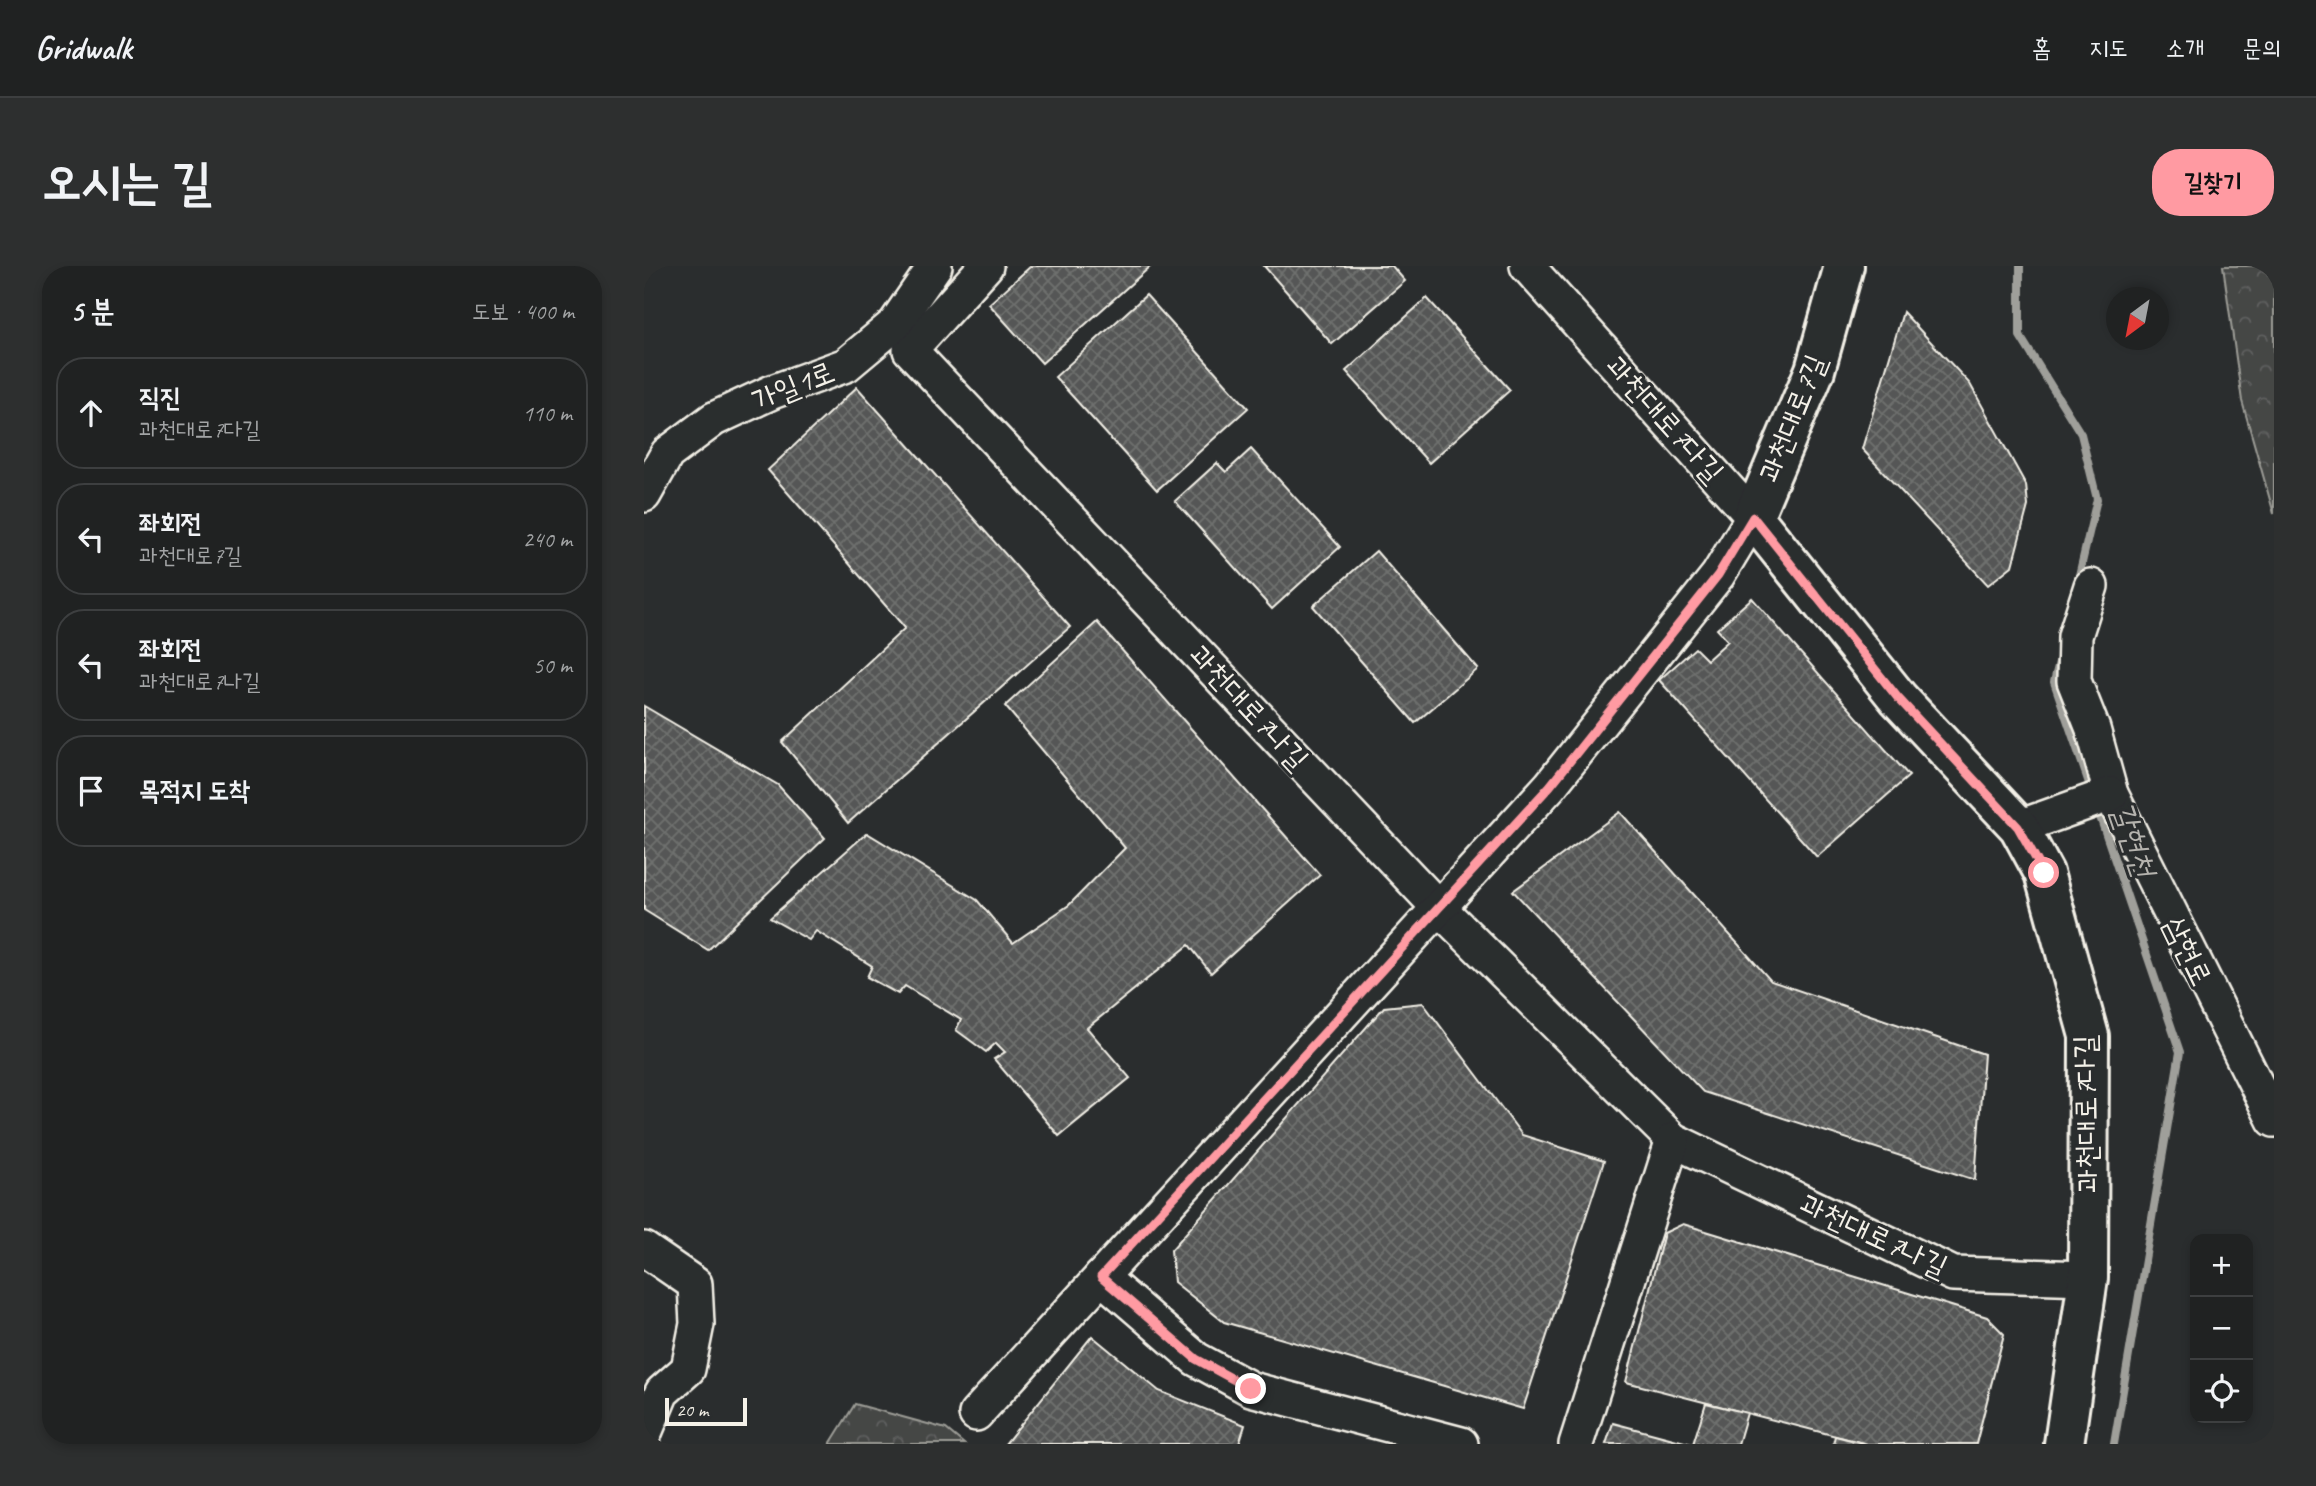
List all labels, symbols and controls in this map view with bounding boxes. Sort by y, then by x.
text: Gridwalk [35,27,132,69]
text: 홈 [2032,33,2051,63]
text: 지도 [2089,33,2128,63]
text: 소개 [2166,33,2204,63]
text: 문의 [2242,33,2281,63]
button: 길찾기 [2152,149,2274,216]
text: 오시는 길 [42,151,212,213]
north arrow [2106,287,2169,350]
text: 5 분 [70,292,114,330]
text: 도보 · 400 m [472,297,574,326]
street label: 과천대로7다길 [1598,347,1732,491]
street label: 과천대로7길 [1749,349,1835,487]
street label: 가일1로 [746,352,840,420]
text: 직진 [139,381,181,414]
icon: ahead [72,394,110,432]
text: 110 m [523,399,572,428]
text: 과천대로7다길 [139,415,260,444]
text: 좌회전 [139,507,202,540]
icon: left [72,520,110,558]
text: 240 m [523,525,572,554]
text: 과천대로7길 [139,541,242,570]
text: 좌회전 [139,633,202,666]
street label: 과천대로7나길 [1181,636,1317,778]
icon: left [72,646,110,684]
text: 50 m [533,651,572,680]
text: 과천대로7나길 [139,667,260,696]
icon: arrive [72,772,110,810]
text: 목적지 도착 [139,774,250,807]
water label: 갈현천 [2101,796,2166,885]
route start [2028,857,2059,888]
street label: 삼현로 [2155,910,2221,992]
street label: 과천대로7다길 [2066,1035,2106,1193]
street label: 과천대로7나길 [1794,1184,1954,1286]
map controls [2190,1234,2253,1423]
button: + [2190,1234,2253,1297]
button: − [2190,1297,2253,1360]
button: locate [2190,1360,2253,1423]
route end [1235,1373,1266,1404]
scale bar [665,1395,747,1427]
text: 20 m [676,1398,708,1422]

